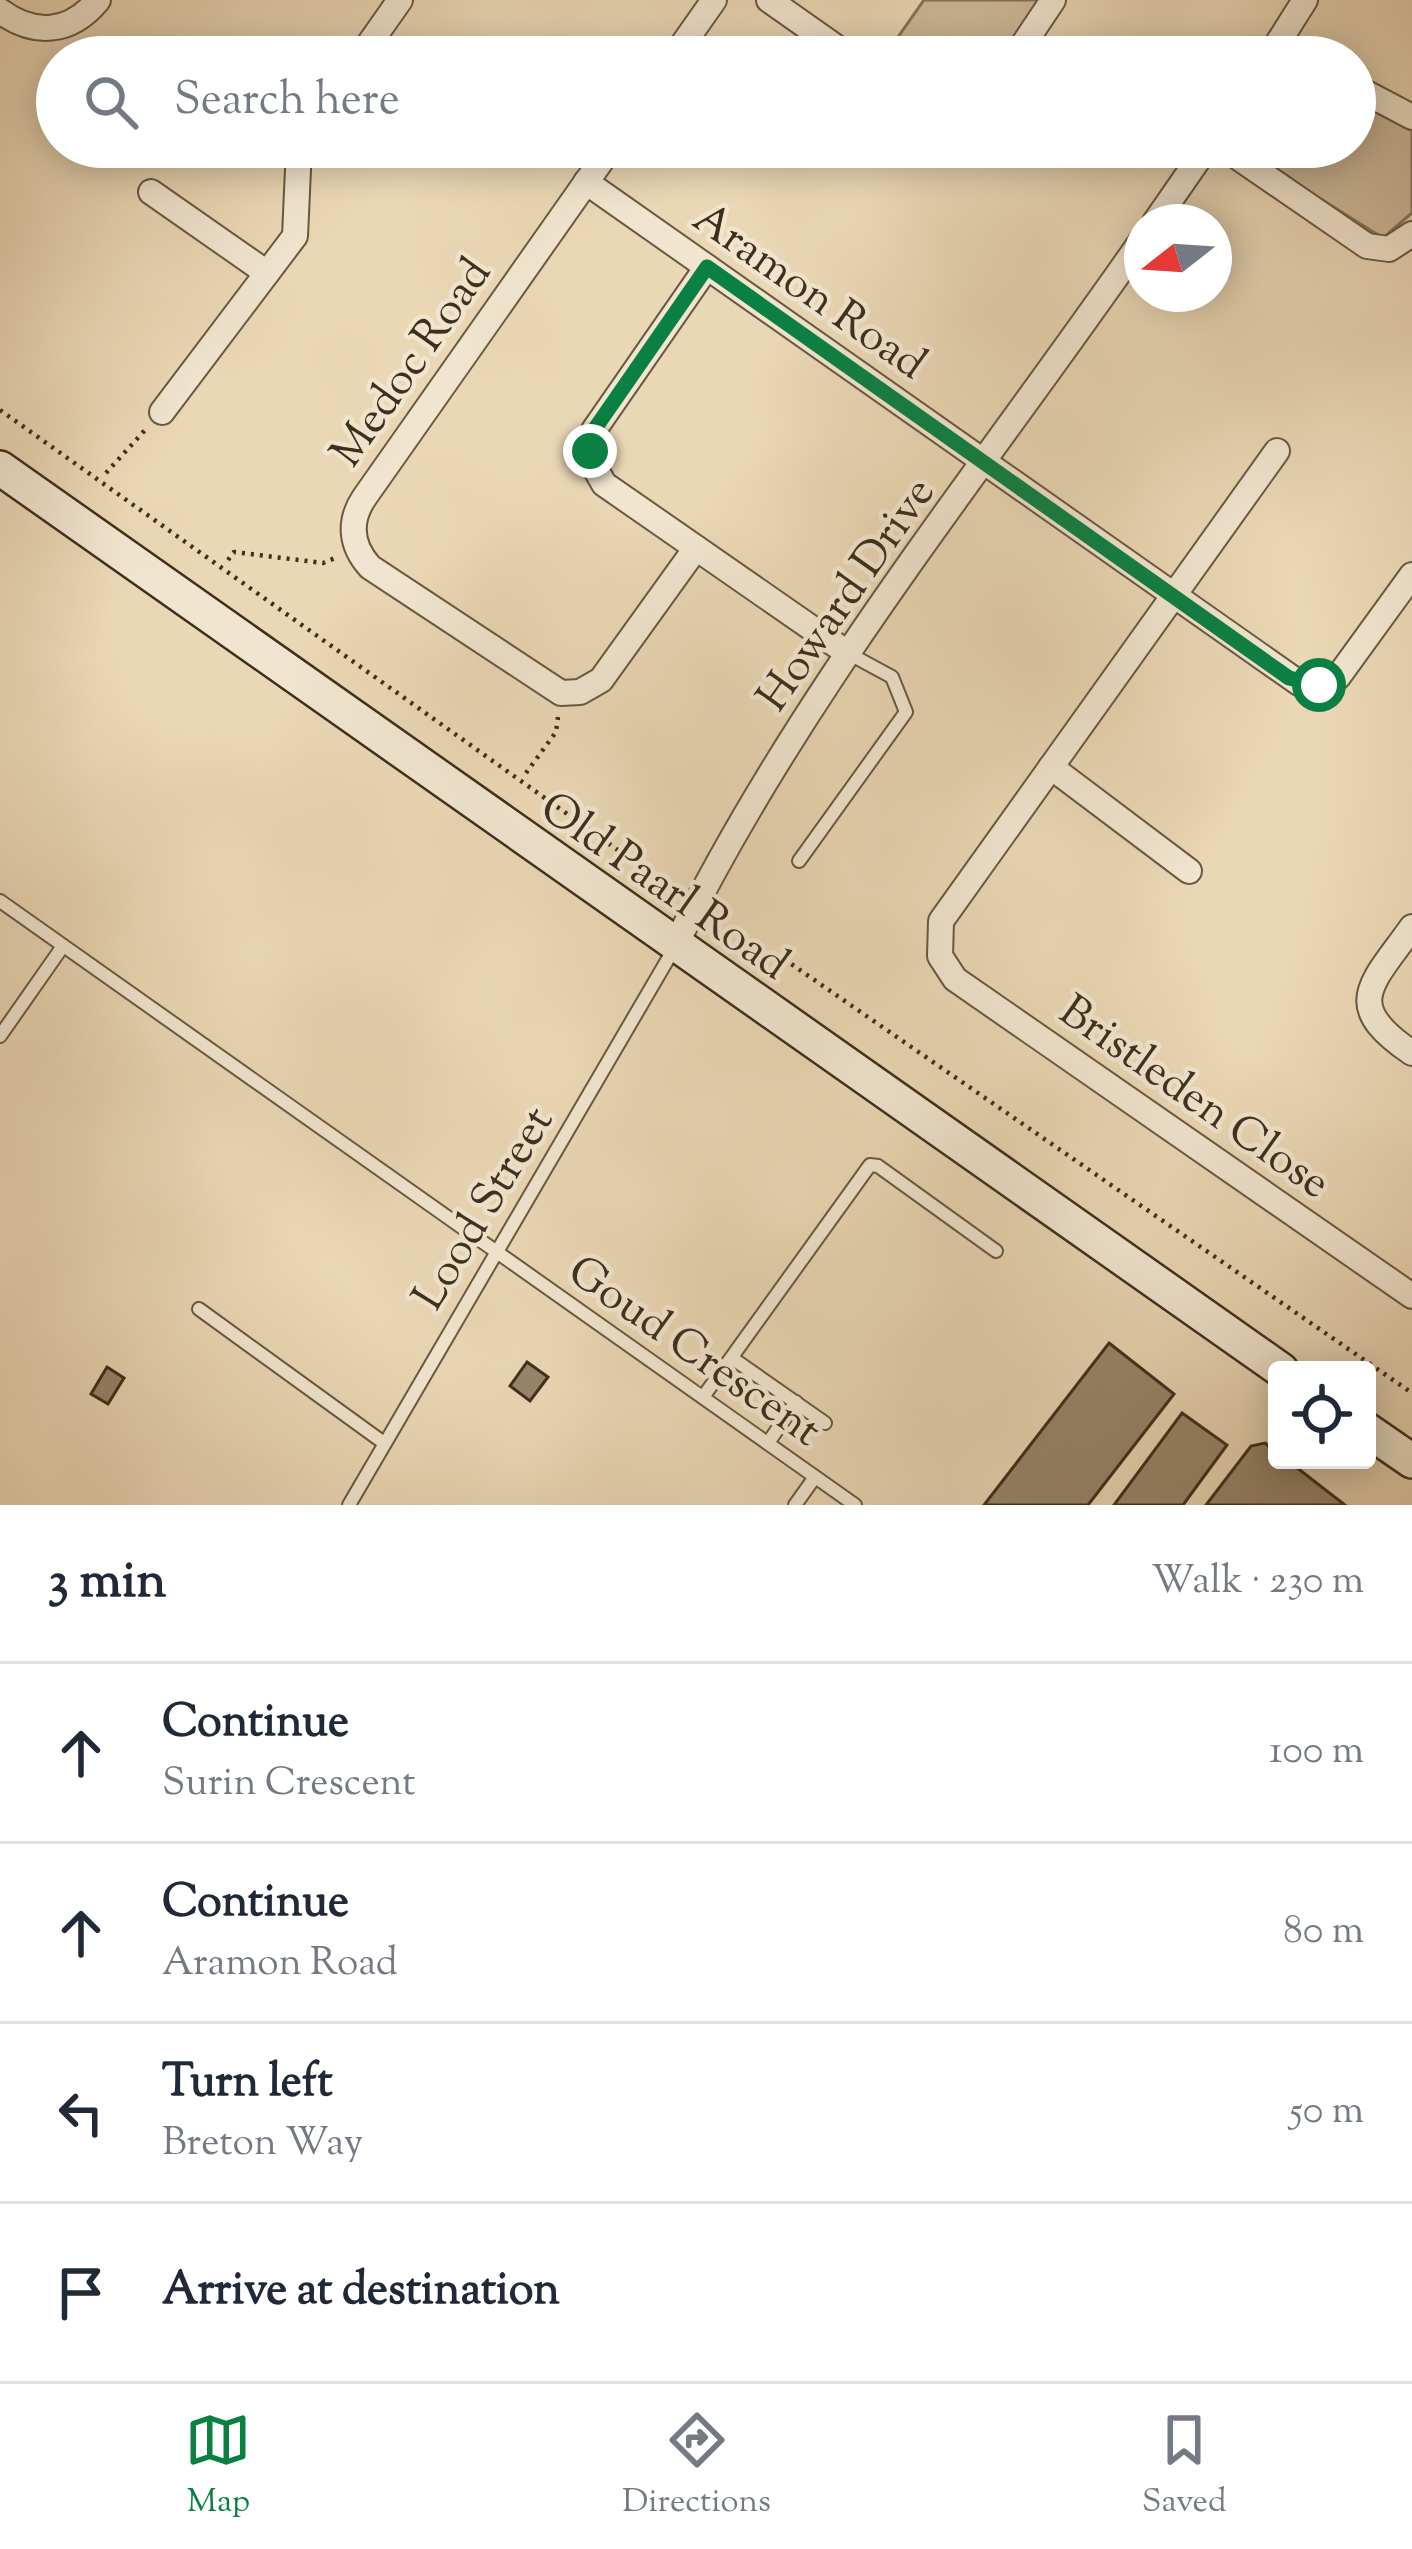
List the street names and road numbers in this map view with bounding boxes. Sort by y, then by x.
street label: Aramon Road [678,189,938,398]
street label: Medoc Road [317,246,510,482]
street label: Howard Drive [744,466,953,727]
street label: Old Paarl Road [525,778,801,999]
street label: Bristleden Close [1044,982,1342,1217]
street label: Lood Street [399,1096,572,1324]
street label: Goud Crescent [553,1242,833,1465]

